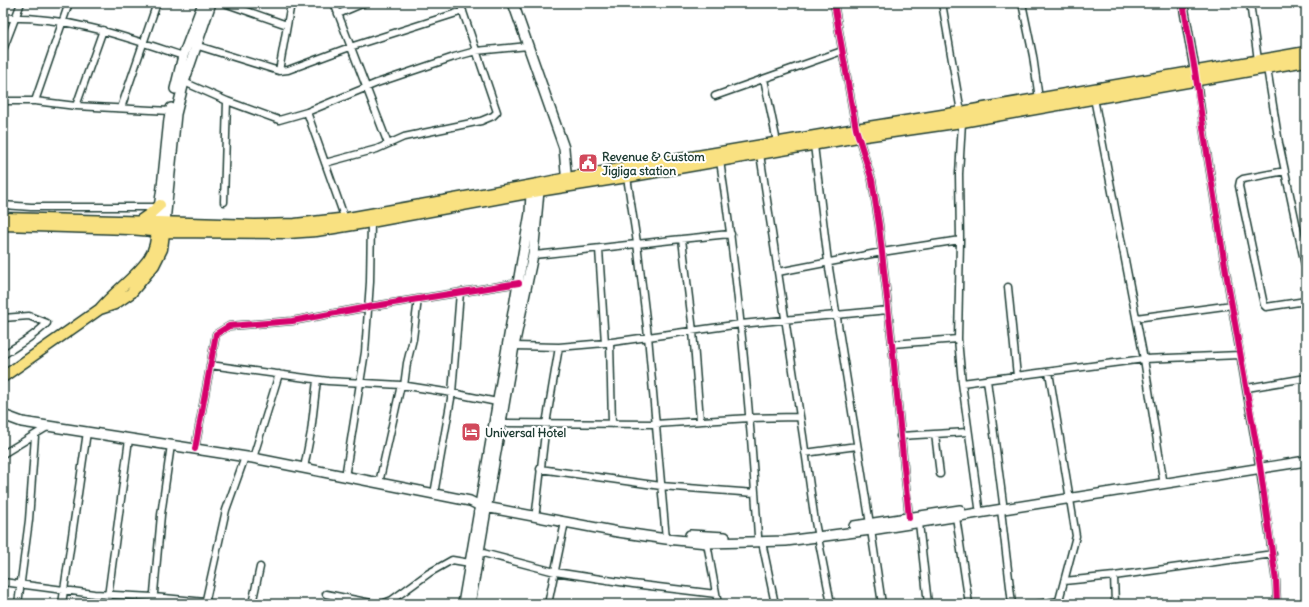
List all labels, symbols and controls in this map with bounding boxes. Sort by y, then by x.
place label: Revenue & Custom Jigjiga station [602,149,705,179]
public building icon: Revenue & Custom Jigjiga station [577,152,599,174]
hotel icon: Universal Hotel [460,421,482,443]
place label: Universal Hotel [485,425,566,440]

